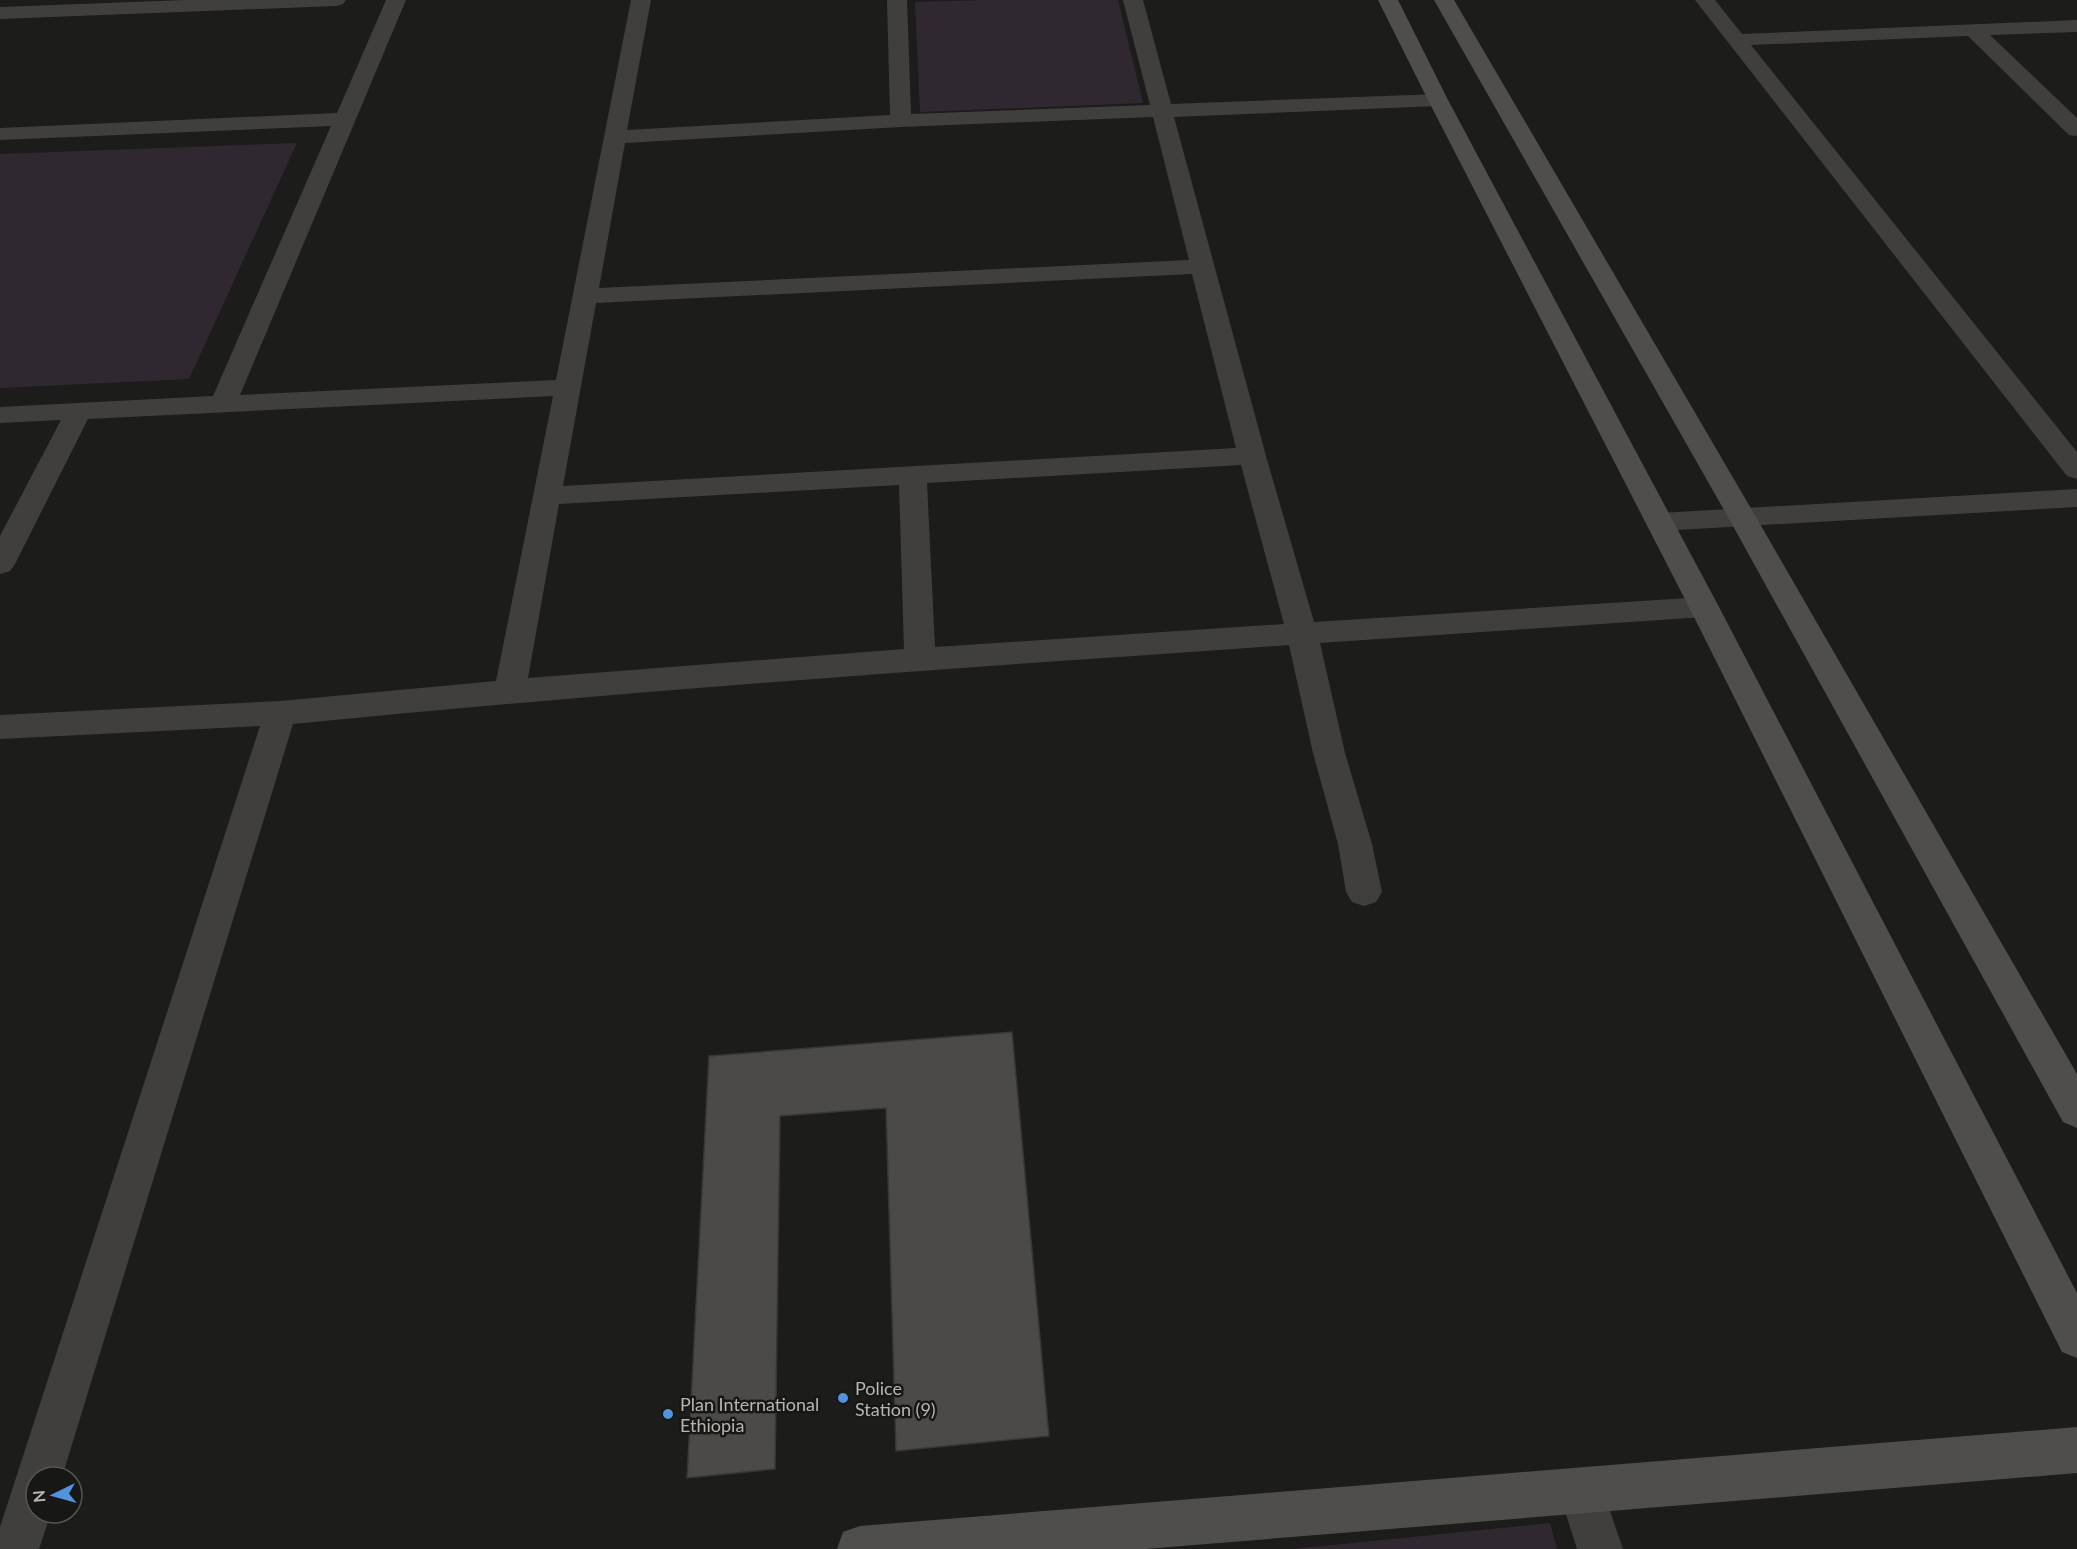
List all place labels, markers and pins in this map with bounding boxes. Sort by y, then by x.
place label: Police Station (9) [855,1377,936,1420]
marker: Police Station (9) [836,1391,850,1405]
place label: Plan International Ethiopia [680,1393,819,1436]
marker: Plan International Ethiopia [661,1407,675,1421]

